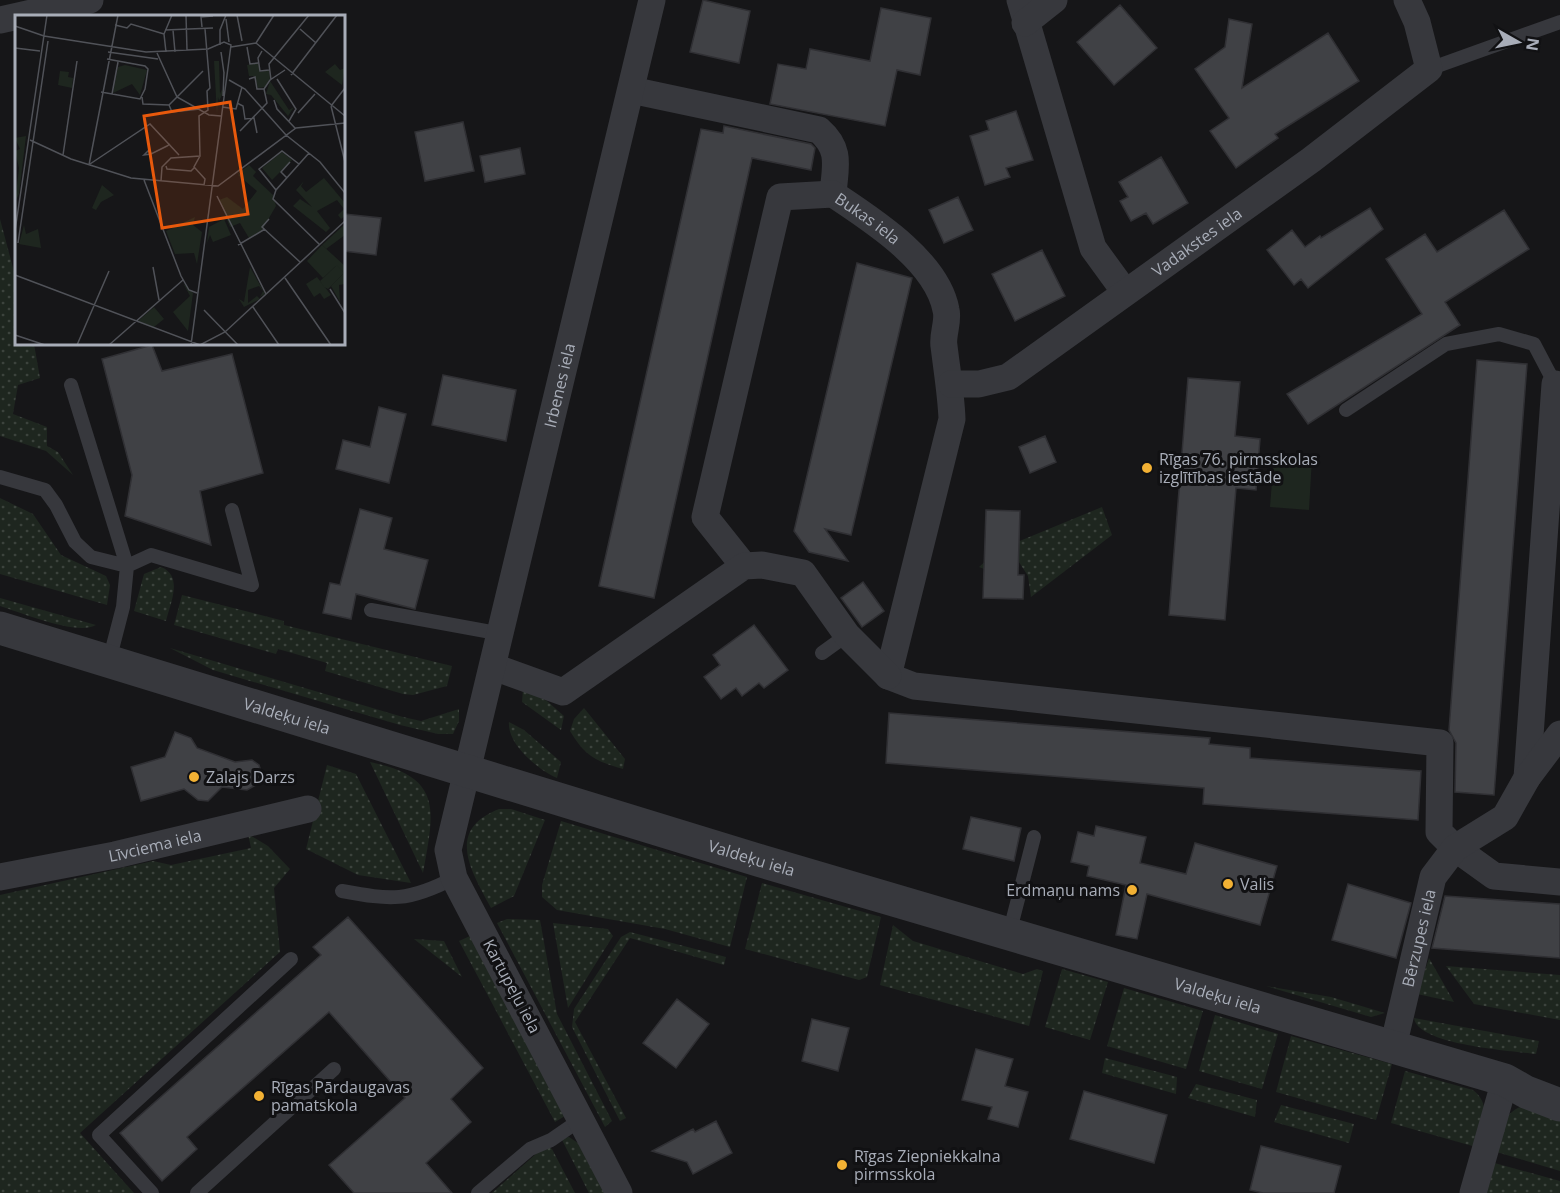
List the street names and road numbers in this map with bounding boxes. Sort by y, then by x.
street label: Bukas iela [831,187,905,249]
street label: Vadakstes iela [1147,202,1246,282]
street label: Irbenes iela [539,341,580,430]
street label: Valdeķu iela [241,692,333,739]
street label: Līvciema iela [106,824,204,867]
street label: Valdeķu iela [705,834,798,881]
street label: Bērzupes iela [1397,887,1441,989]
street label: Kartupeļu iela [478,935,546,1037]
street label: Valdeķu iela [1172,972,1264,1019]

